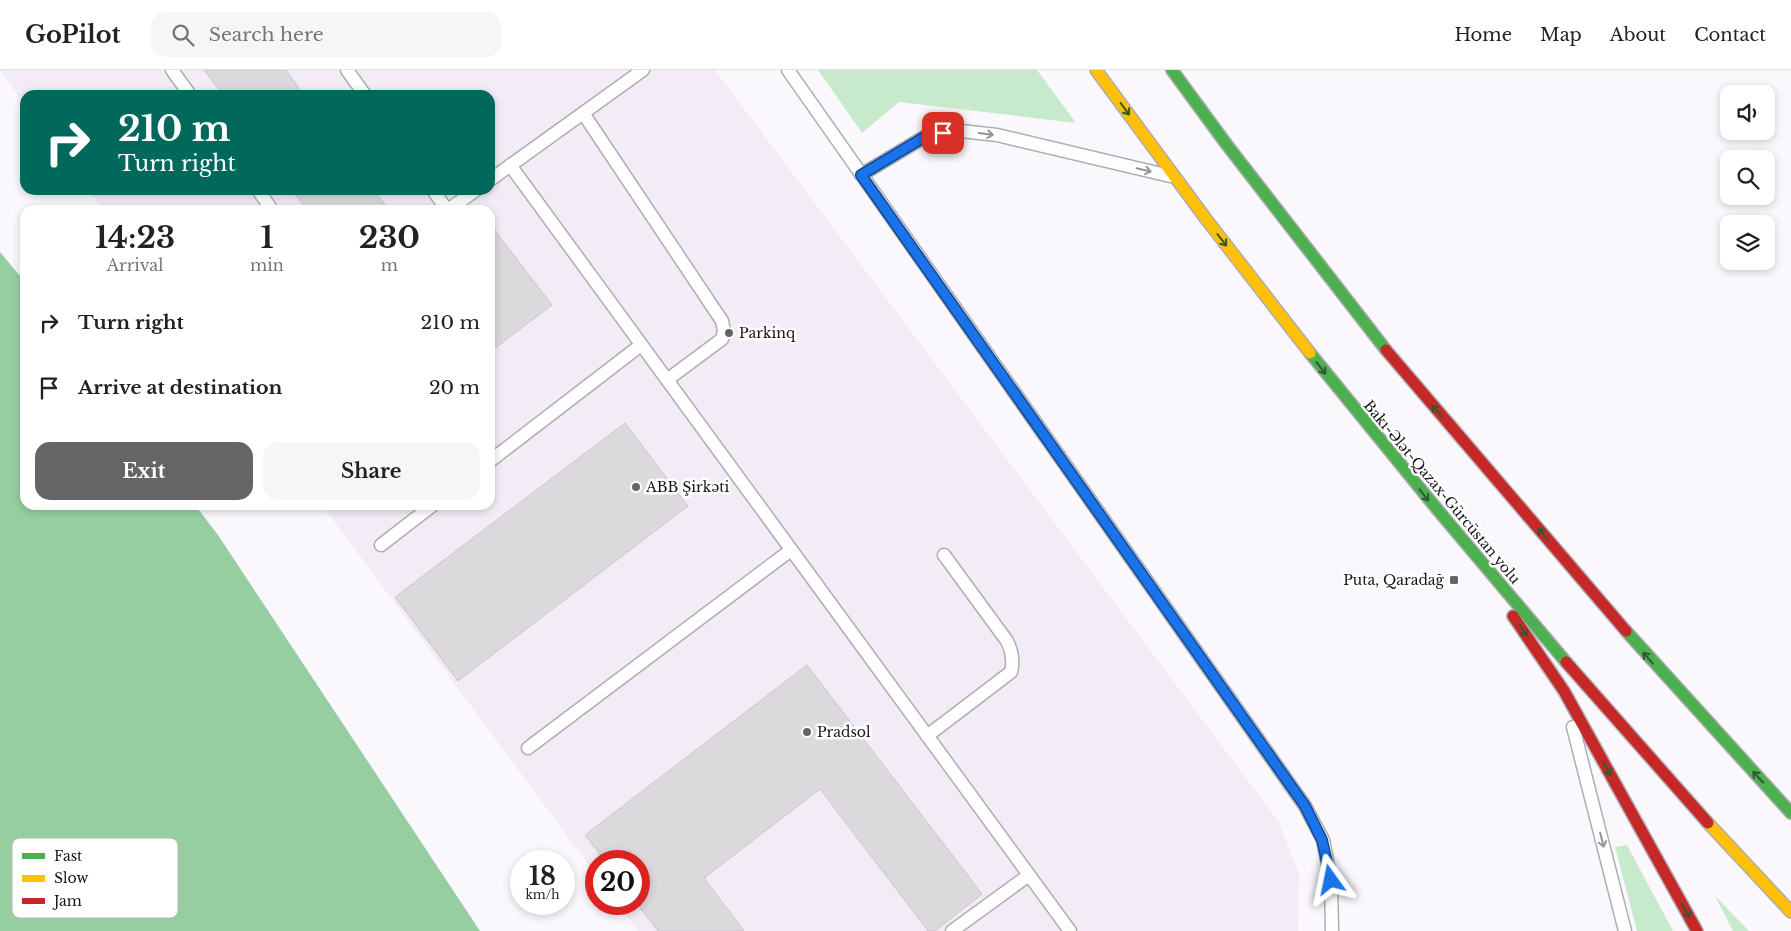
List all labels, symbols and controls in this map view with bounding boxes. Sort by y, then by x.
search box [151,12,501,57]
text: GoPilot [25,20,121,49]
icon: search [169,21,197,49]
text: Search here [209,23,324,46]
text: Home [1454,24,1512,46]
text: Map [1540,24,1582,46]
text: About [1610,24,1666,46]
text: Contact [1694,24,1766,46]
map controls [1720,85,1775,270]
button: sound [1720,85,1775,140]
one-way arrow [1120,102,1130,116]
text: 210 m [118,107,231,150]
icon: right [35,110,100,175]
pin [922,112,964,154]
icon: arrive [929,119,957,147]
one-way arrow [978,129,994,139]
text: Turn right [118,150,236,177]
button: search [1720,150,1775,205]
one-way arrow [1136,166,1152,175]
button: layers [1720,215,1775,270]
text: 14:23 [95,219,175,256]
text: 1 [260,219,273,256]
text: 230 [359,219,420,256]
one-way arrow [1217,233,1227,247]
text: Arrival [107,255,163,275]
text: min [250,255,284,275]
text: m [381,255,398,275]
icon: right [35,309,63,337]
text: Turn right [78,311,184,334]
text: 210 m [420,311,480,334]
place label: Parkinq [739,324,796,342]
marker: Parkinq [723,327,735,339]
one-way arrow [1316,361,1327,374]
icon: arrive [35,374,63,402]
text: Arrive at destination [78,376,282,399]
text: 20 m [429,376,480,399]
street label: Bakı-Ələt-Qazax-Gürcüstan yolu [1360,396,1525,588]
one-way arrow [1431,404,1443,417]
button: Exit [35,442,253,500]
button: Share [263,442,480,500]
place label: ABB Şirkəti [645,478,730,496]
marker: ABB Şirkəti [630,481,642,493]
one-way arrow [1418,488,1429,501]
one-way arrow [1537,528,1548,541]
place label: Puta, Qaradağ [1343,571,1445,589]
marker: Puta, Qaradağ [1448,574,1460,586]
one-way arrow [1518,623,1528,637]
one-way arrow [1643,651,1654,664]
place label: Pradsol [817,723,871,741]
marker: Pradsol [801,726,813,738]
one-way arrow [1602,761,1612,776]
one-way arrow [1752,771,1764,784]
one-way arrow [1598,832,1607,848]
legend [12,838,178,918]
text: Fast [54,847,83,865]
speed limit sign: 20 [585,850,650,915]
position arrow [1304,853,1356,905]
text: 18 [529,861,556,892]
text: Slow [54,869,88,887]
text: km/h [525,887,560,902]
text: Jam [52,892,82,910]
one-way arrow [1681,903,1691,917]

